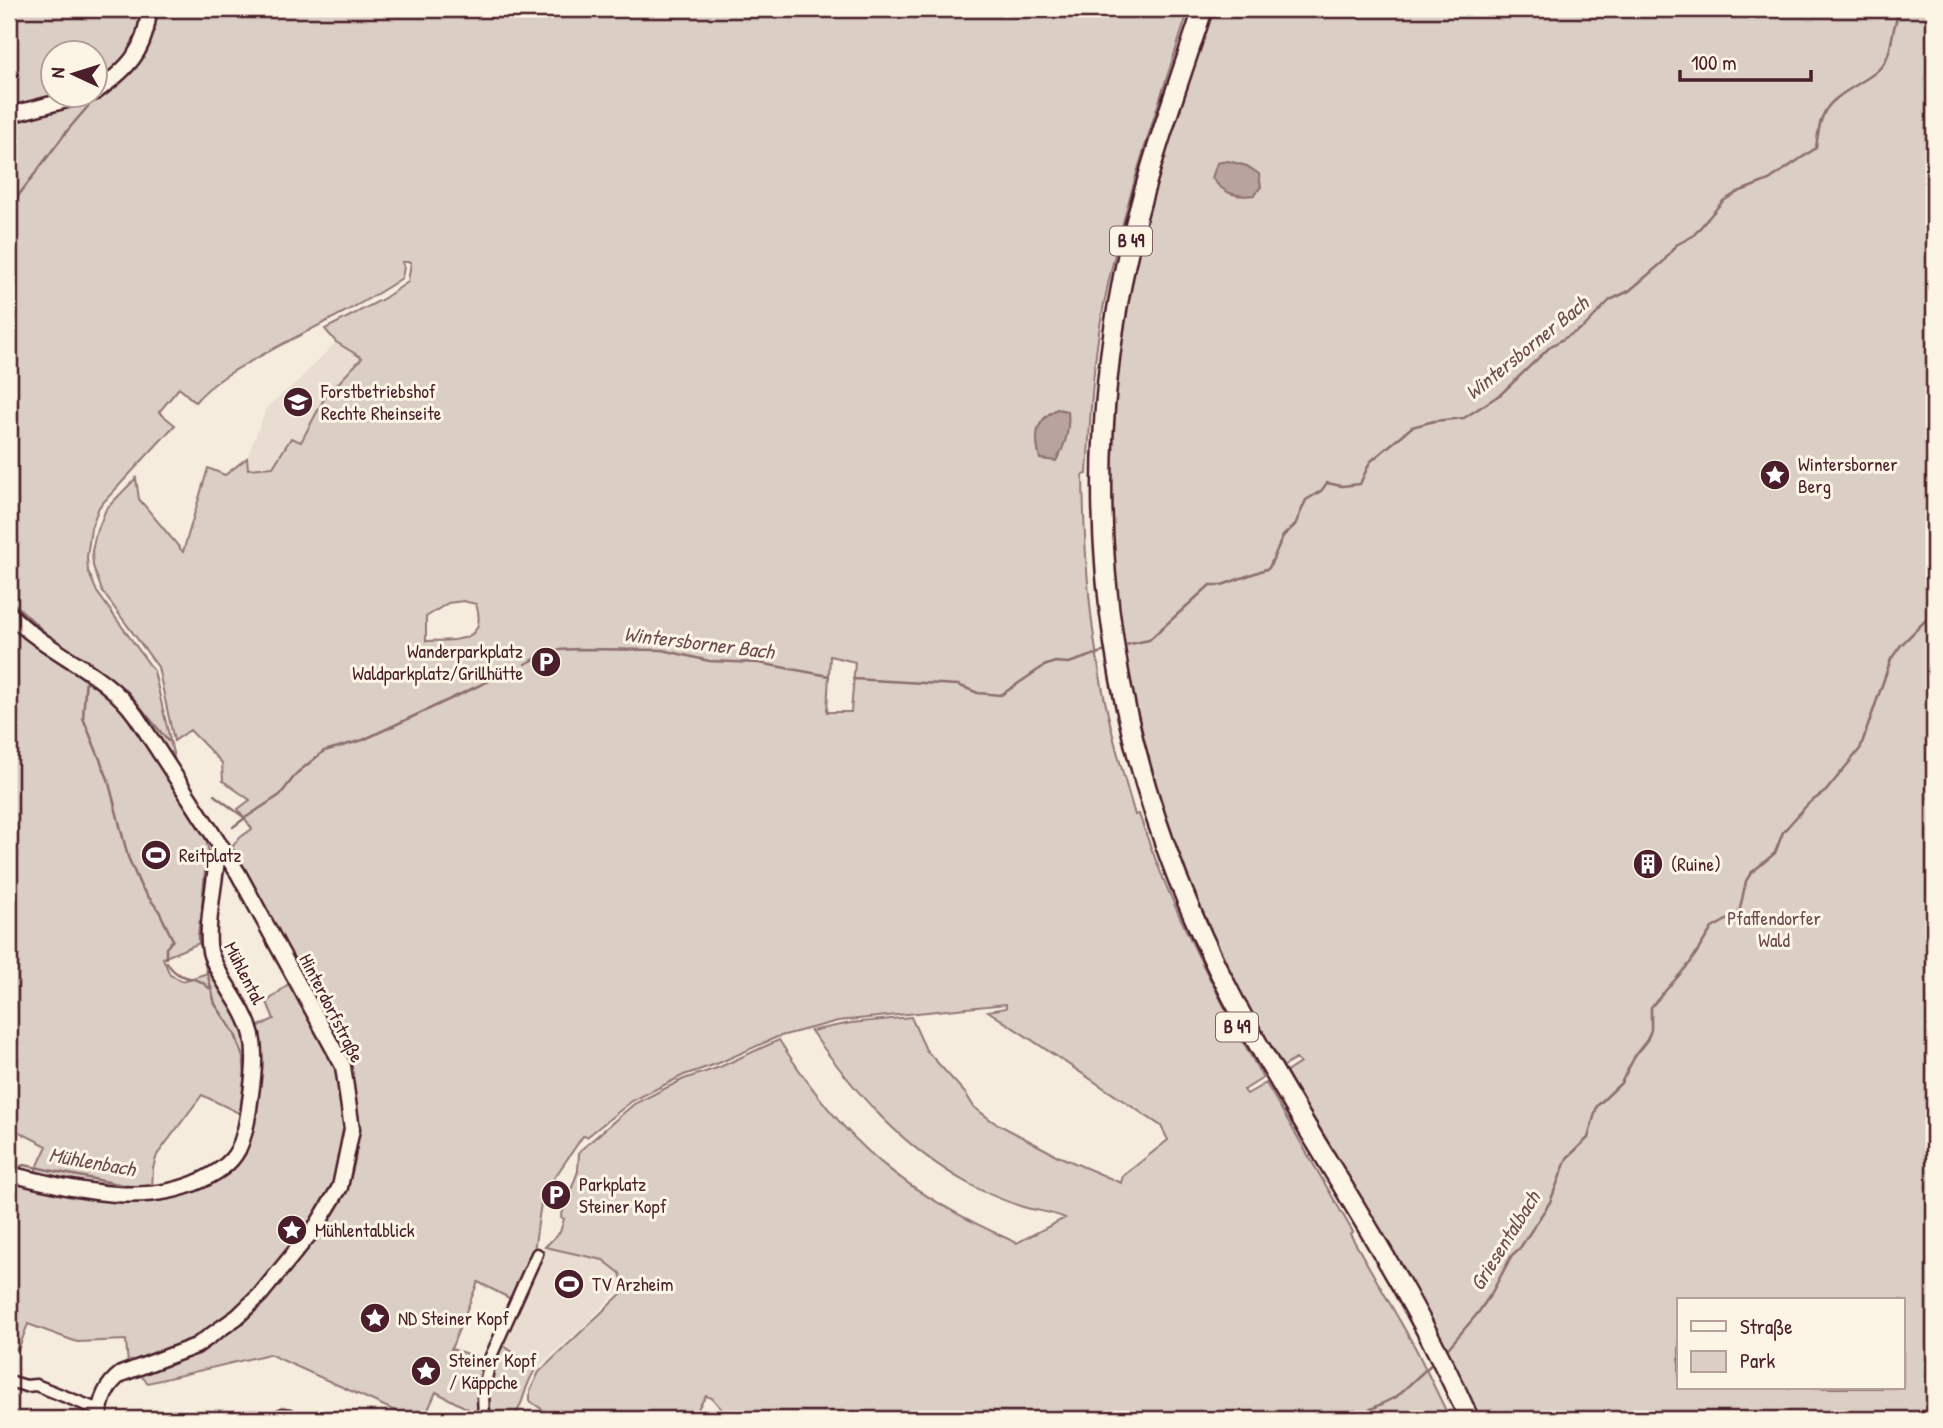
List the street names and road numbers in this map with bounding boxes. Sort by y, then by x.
road number: B 49 [1110,227,1152,256]
street label: Mühlental [218,937,272,1010]
street label: Hinterdorfstraße [293,949,371,1067]
road number: B 49 [1216,1012,1258,1042]

